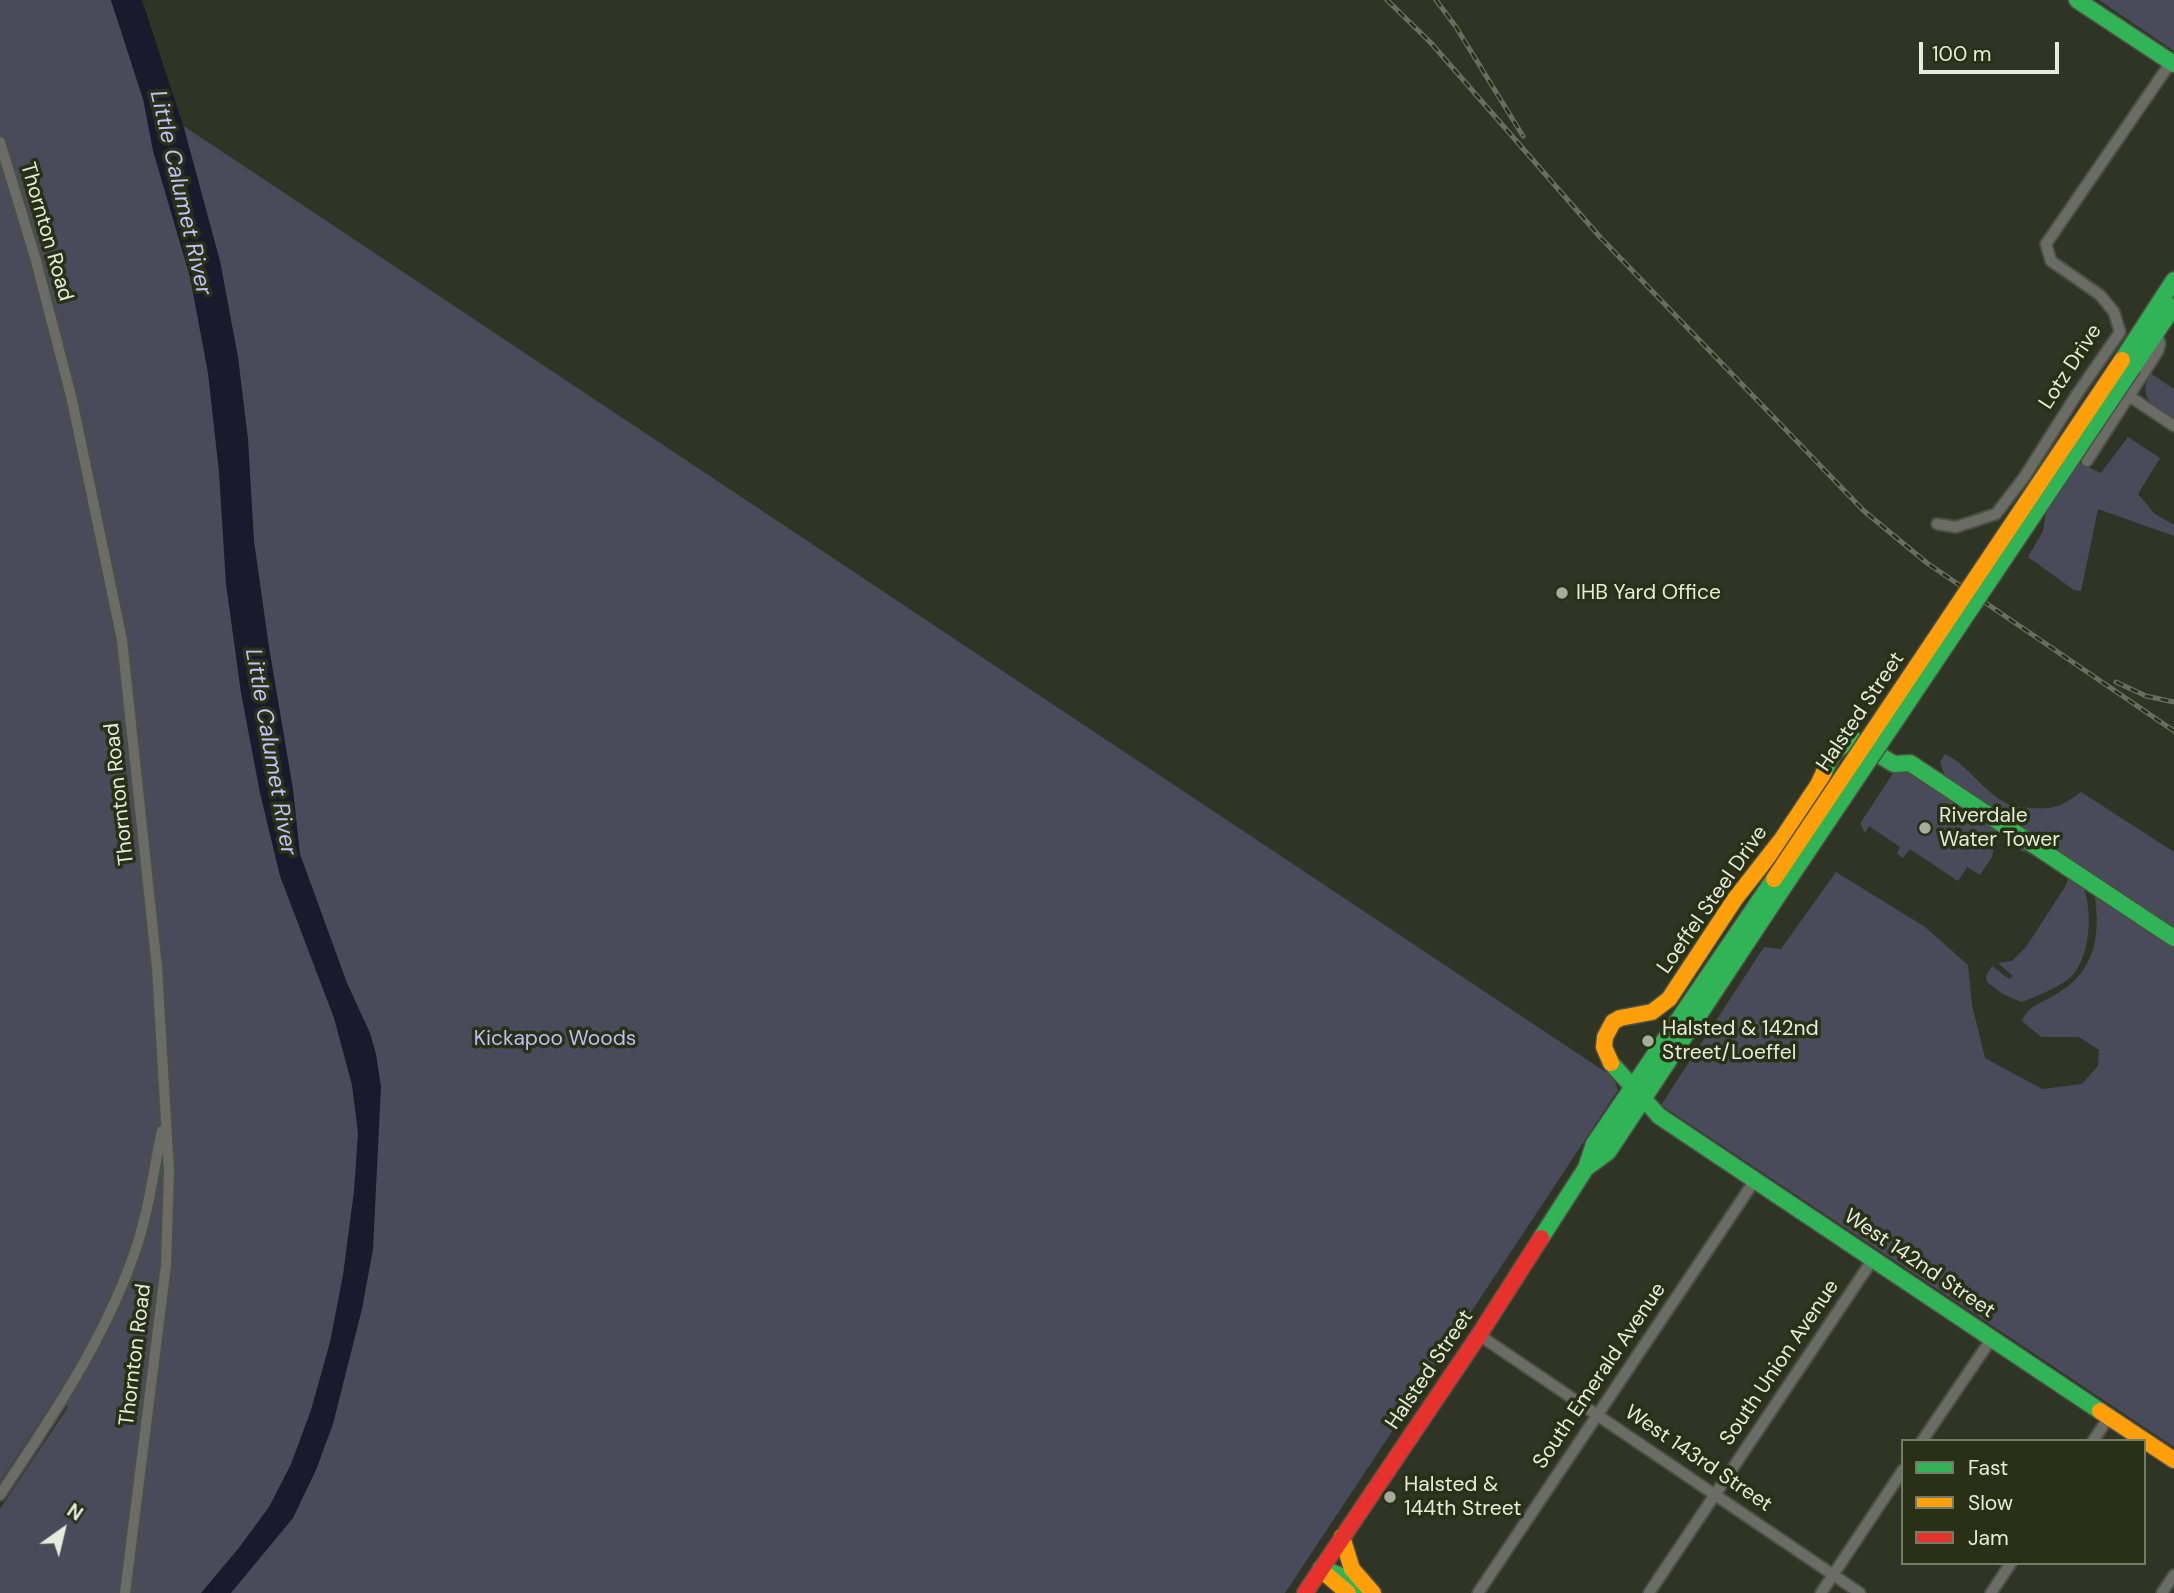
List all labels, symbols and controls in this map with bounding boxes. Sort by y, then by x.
scale bar [1922,28,2062,72]
text: 100 m [1932,40,1992,68]
water label: Little Calumet River [143,88,217,298]
street label: Thornton Road [14,160,78,304]
street label: Lotz Drive [2034,320,2108,414]
place label: IHB Yard Office [1576,580,1721,606]
marker: IHB Yard Office [1554,585,1570,601]
water label: Little Calumet River [238,646,302,858]
street label: Halsted Street [1812,647,1910,777]
street label: Thornton Road [100,722,140,866]
place label: Riverdale Water Tower [1939,803,2060,853]
marker: Riverdale Water Tower [1917,820,1933,836]
street label: Loeffel Steel Drive [1652,821,1774,979]
place label: Halsted & 142nd Street/Loeffel [1662,1016,1819,1066]
park label: Kickapoo Woods [474,1026,636,1052]
marker: Halsted & 142nd Street/Loeffel [1640,1033,1656,1049]
street label: West 142nd Street [1839,1204,1999,1324]
street label: South Union Avenue [1715,1275,1845,1451]
street label: South Emerald Avenue [1528,1278,1672,1474]
street label: Thornton Road [115,1282,157,1428]
street label: Halsted Street [1381,1305,1479,1435]
street label: West 143rd Street [1619,1400,1777,1518]
legend [1901,1439,2146,1565]
text: Fast [1968,1454,2008,1482]
place label: Halsted & 144th Street [1404,1472,1521,1522]
marker: Halsted & 144th Street [1382,1489,1398,1505]
text: Slow [1968,1489,2013,1517]
north arrow [28,1495,98,1565]
text: N [62,1498,88,1526]
text: Jam [1968,1524,2009,1552]

